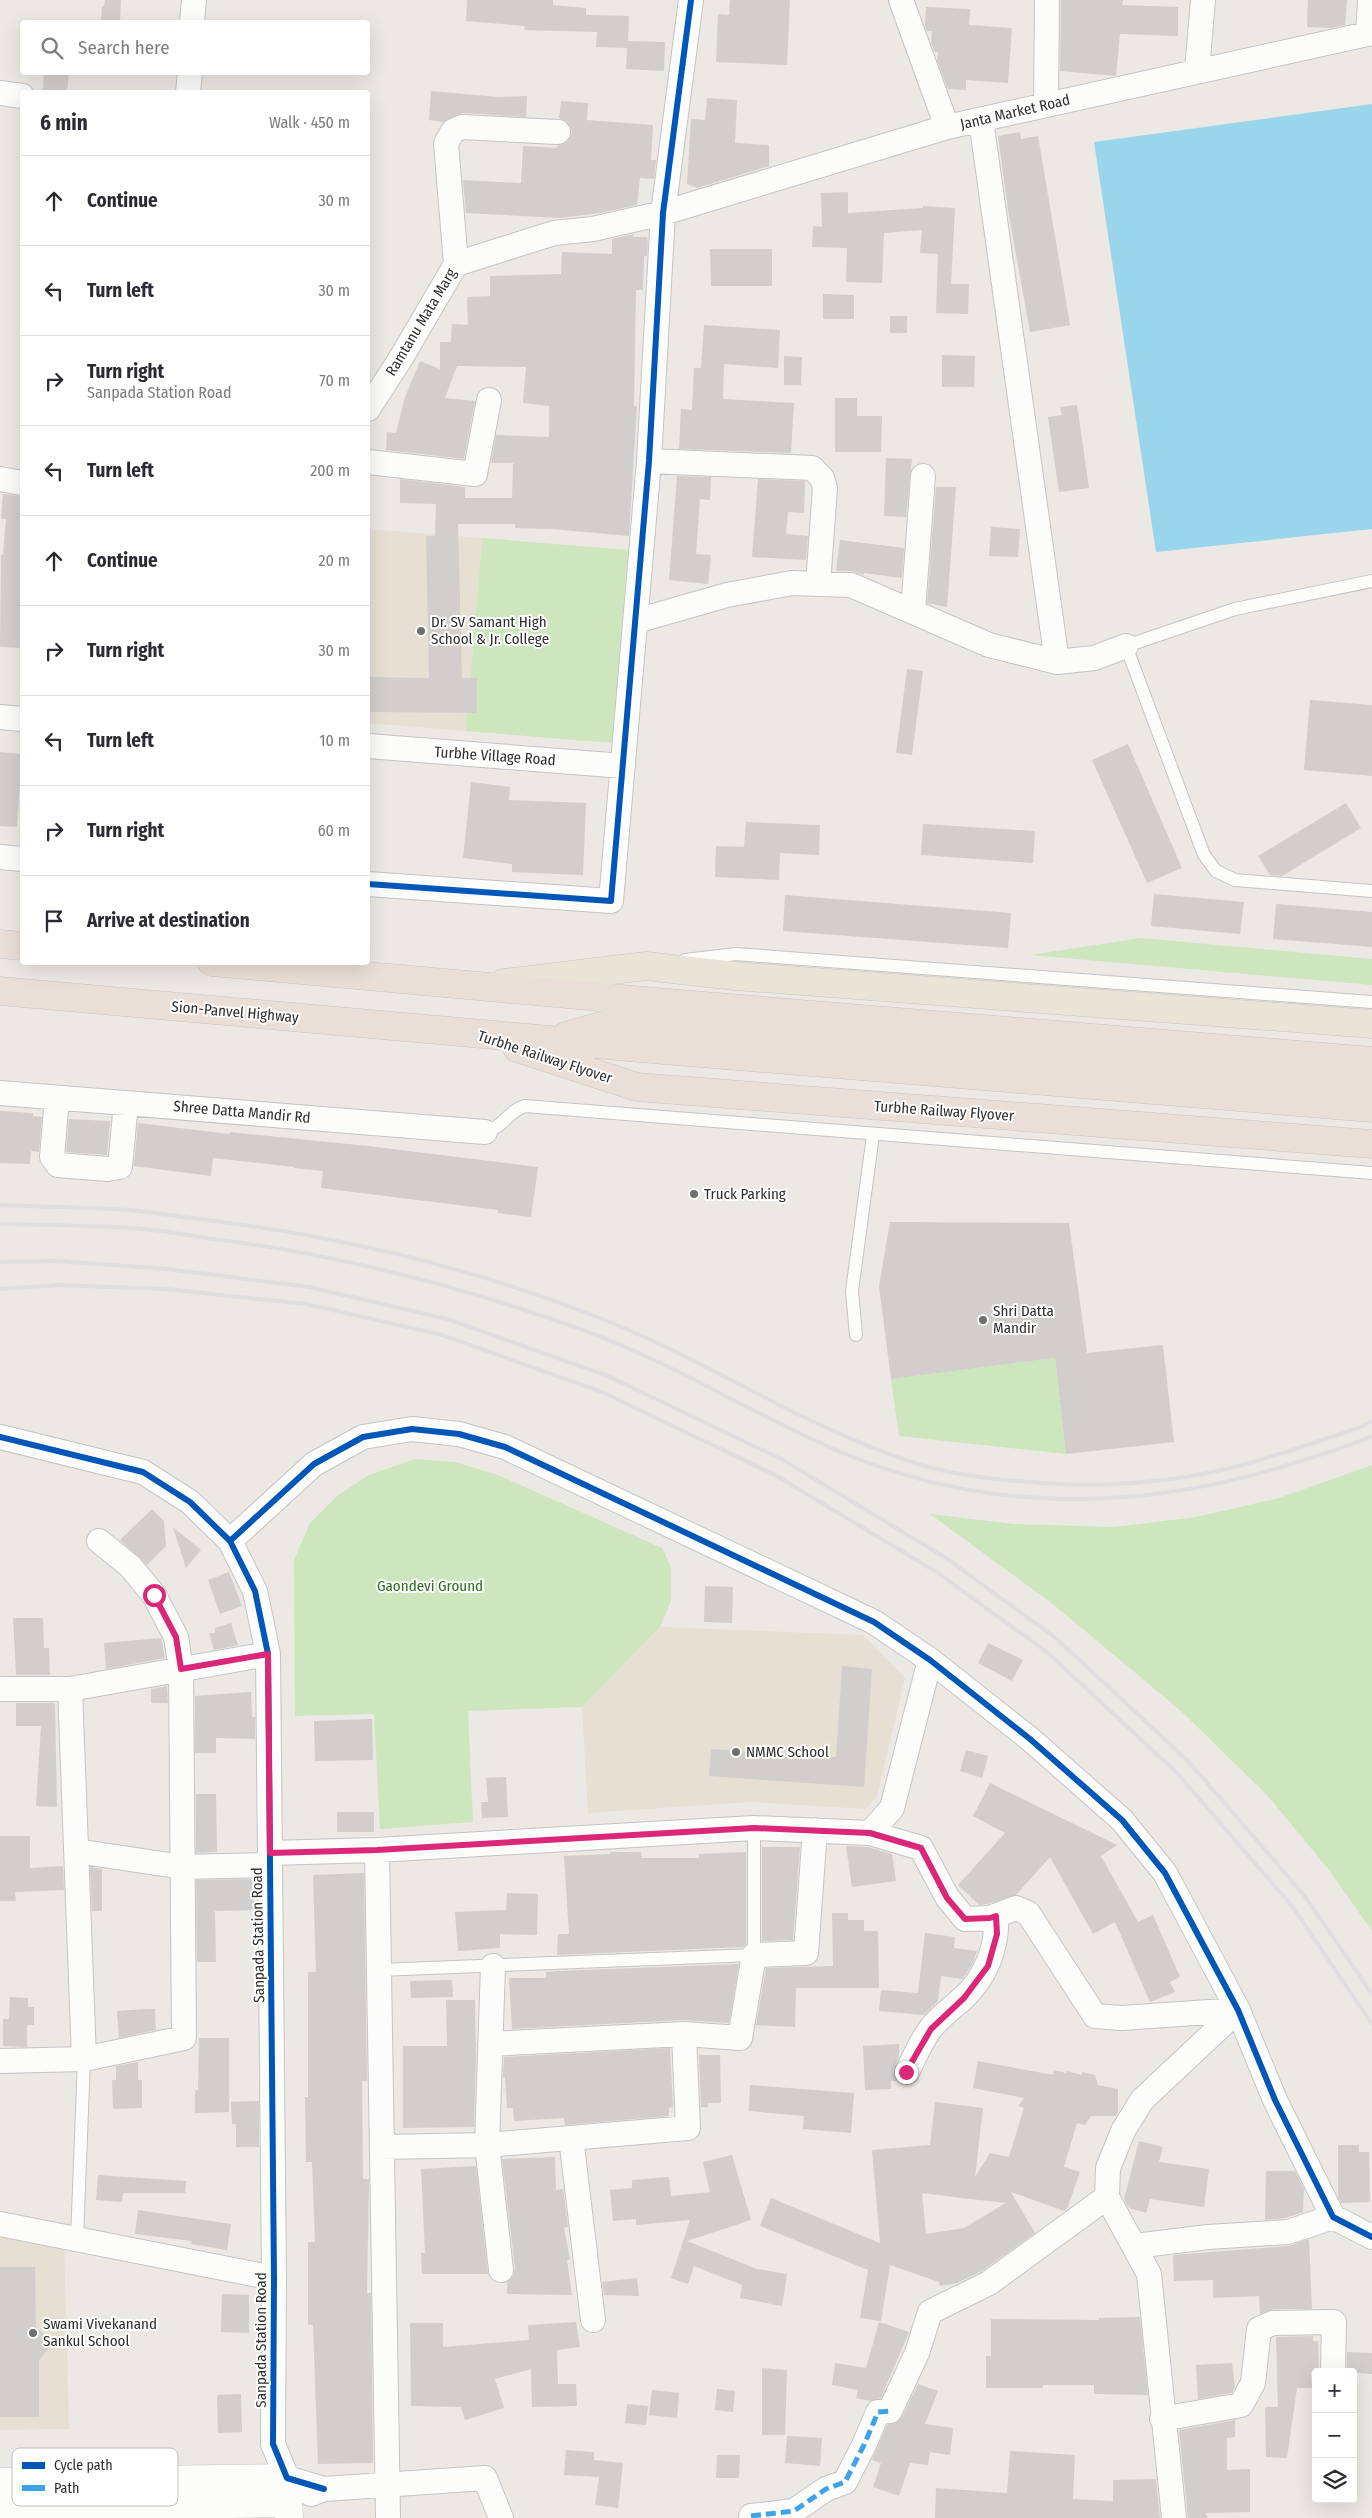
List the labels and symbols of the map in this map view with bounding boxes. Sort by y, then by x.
street label: Janta Market Road [958,91,1072,133]
street label: Ramtanu Mata Marg [382,265,460,379]
place label: Dr. SV Samant High School & Jr. College [431,613,549,648]
marker: Dr. SV Samant High School & Jr. College [415,625,427,637]
street label: Turbhe Village Road [434,743,556,769]
street label: Sion-Panvel Highway [171,997,300,1027]
street label: Turbhe Railway Flyover [476,1027,615,1087]
street label: Shree Datta Mandir Rd [173,1097,311,1127]
street label: Turbhe Railway Flyover [873,1097,1015,1125]
place label: Truck Parking [704,1185,786,1203]
marker: Truck Parking [688,1188,700,1200]
place label: Shri Datta Mandir [993,1302,1054,1337]
marker: Shri Datta Mandir [977,1314,989,1326]
park label: Gaondevi Ground [377,1577,483,1595]
route start [143,1584,166,1607]
place label: NMMC School [746,1743,829,1761]
marker: NMMC School [730,1746,742,1758]
street label: Sanpada Station Road [248,1867,268,2003]
route end [895,2061,918,2084]
street label: Sanpada Station Road [252,2272,270,2408]
place label: Swami Vivekanand Sankul School [43,2315,157,2350]
marker: Swami Vivekanand Sankul School [27,2327,39,2339]
legend [12,2448,178,2506]
text: Cycle path [54,2457,113,2474]
text: Path [54,2480,79,2497]

